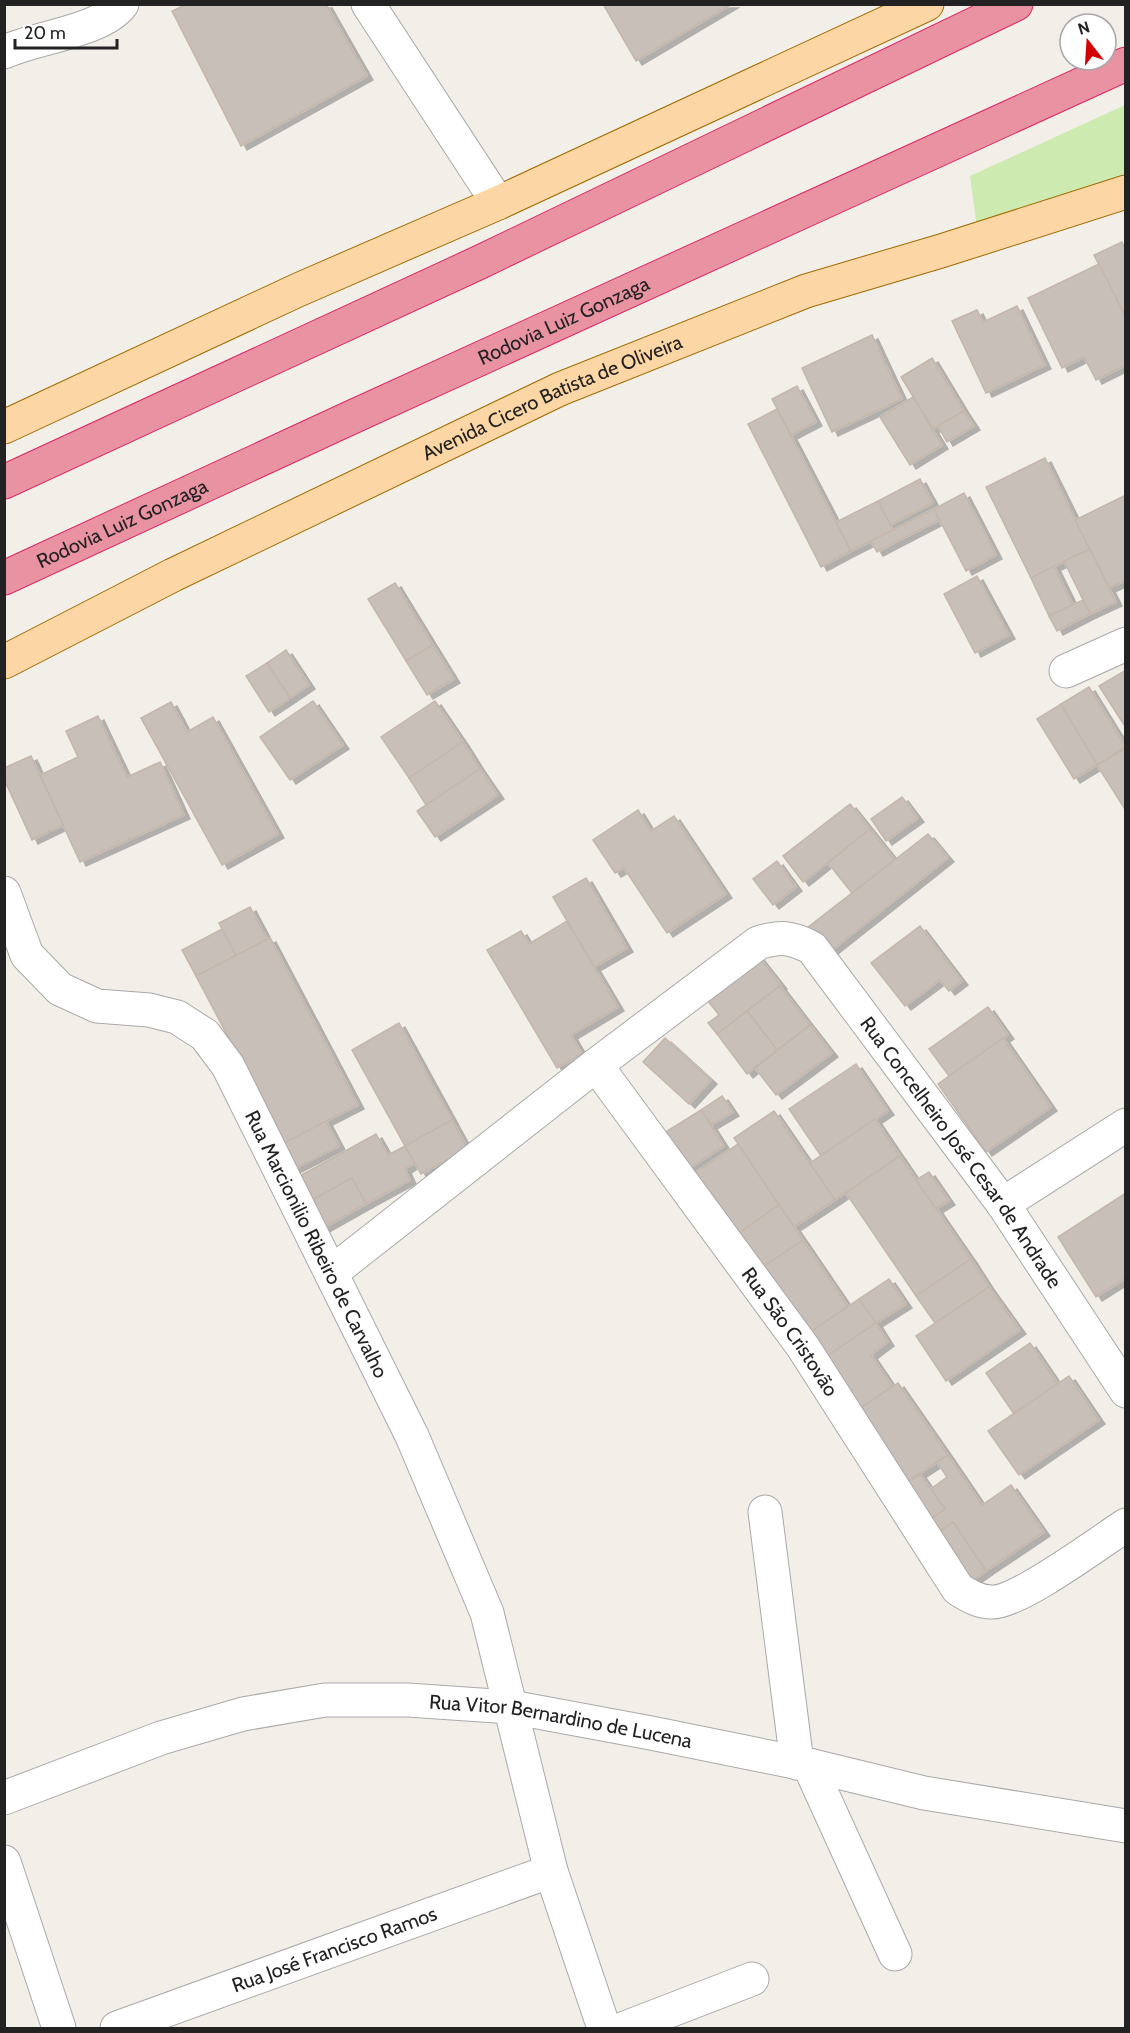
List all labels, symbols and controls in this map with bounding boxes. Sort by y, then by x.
scale bar [15,12,117,50]
north arrow [1058,12,1118,72]
text: N [1076,17,1092,39]
text: 20 m [24,22,66,44]
street label: Rodovia Luiz Gonzaga [474,271,653,370]
street label: Avenida Cicero Batista de Oliveira [418,329,686,465]
street label: Rodovia Luiz Gonzaga [33,473,212,573]
street label: Rua Concelheiro José Cesar de Andrade [855,1012,1067,1293]
street label: Rua Marcionilio Ribeiro de Carvalho [240,1106,393,1382]
street label: Rua São Cristovão [737,1263,843,1401]
street label: Rua Vitor Bernardino de Lucena [428,1689,695,1753]
street label: Rua José Francisco Ramos [228,1901,440,1997]

